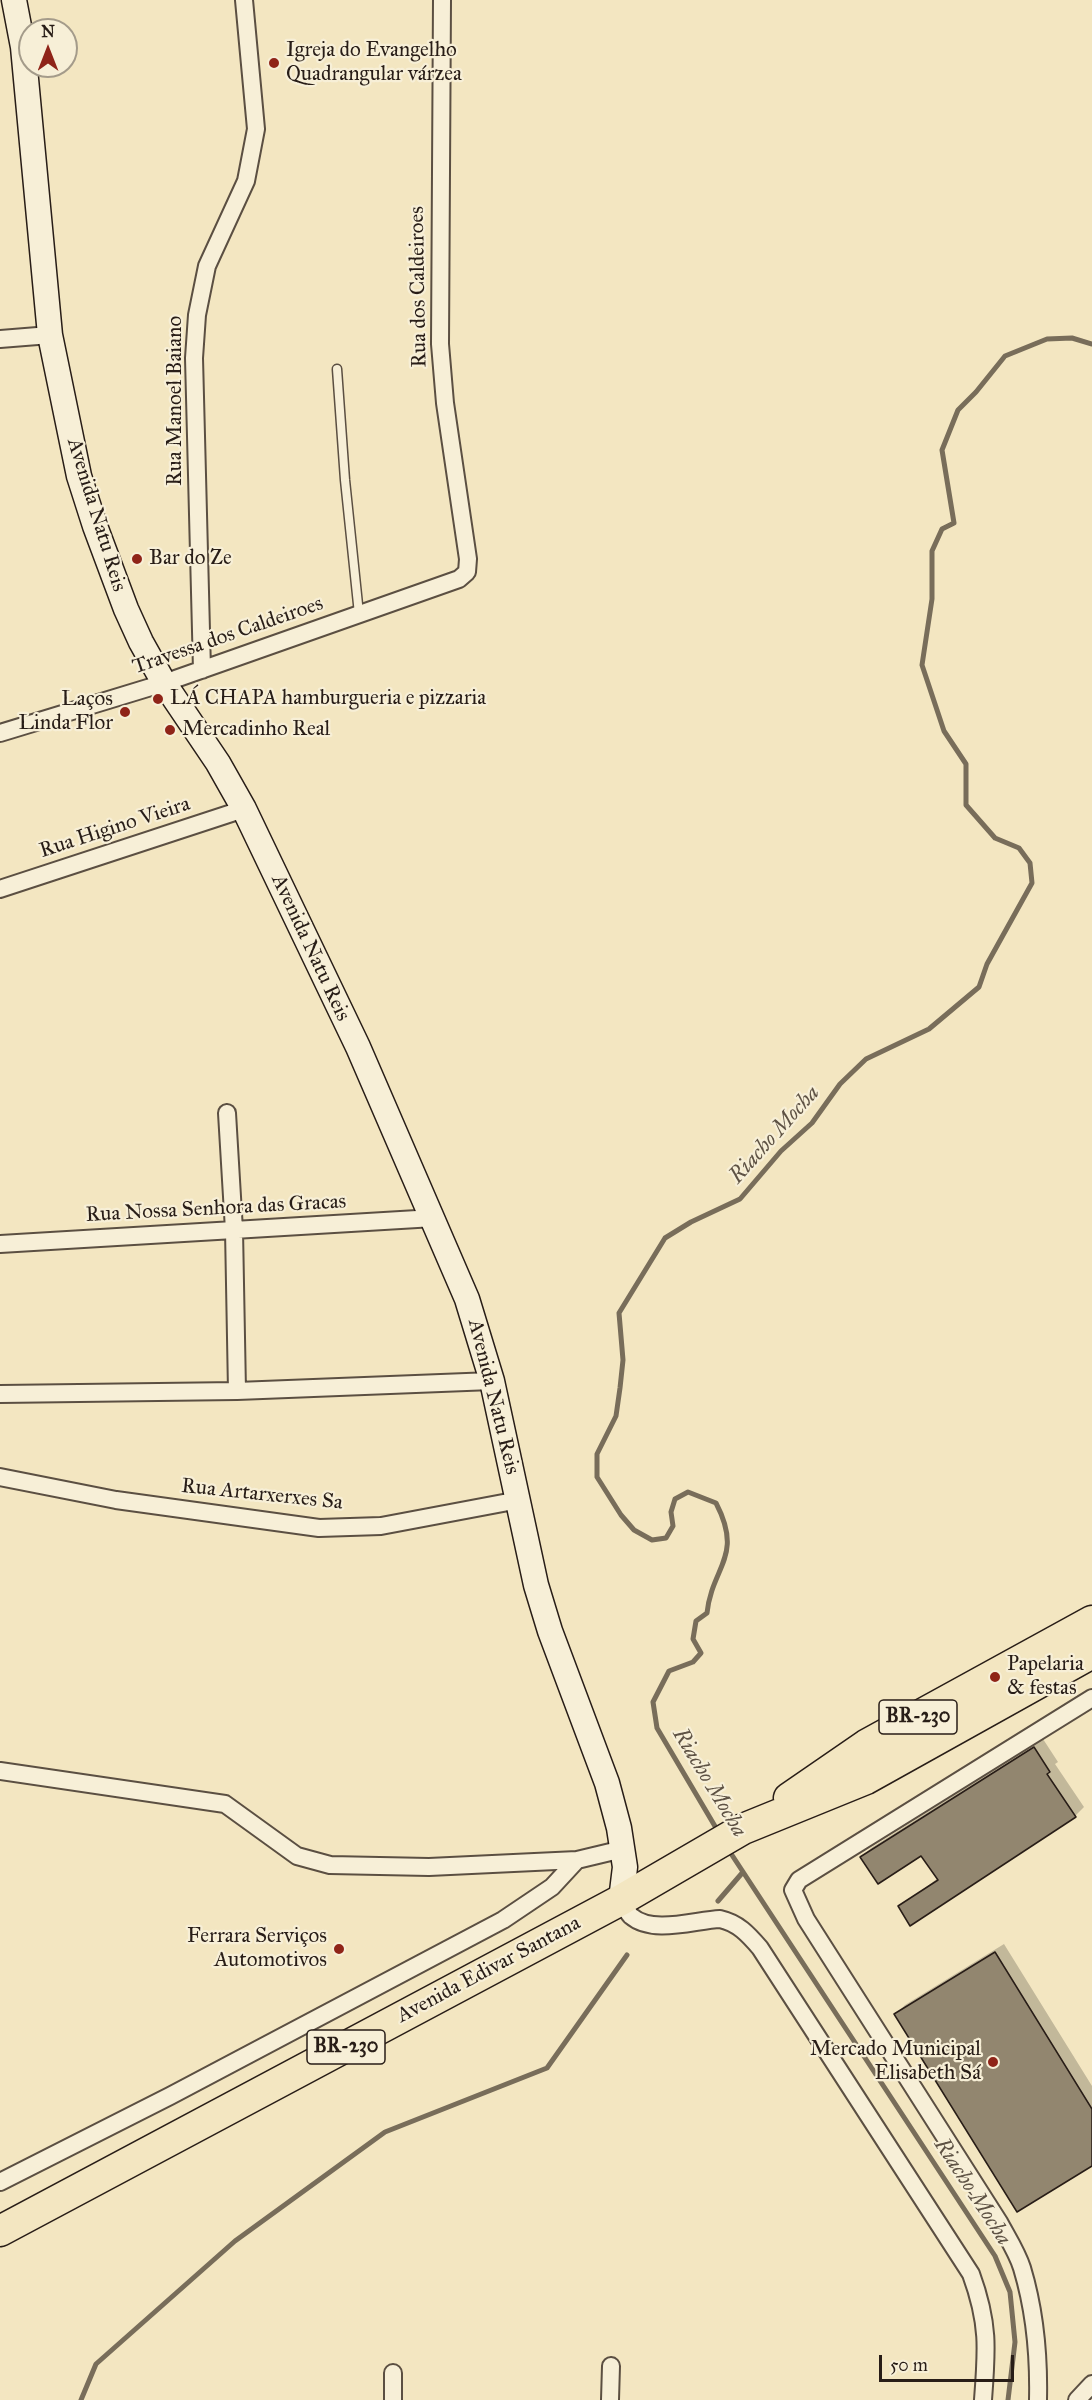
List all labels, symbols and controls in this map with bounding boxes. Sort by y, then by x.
north arrow [18,18,78,78]
text: N [41,22,55,41]
place label: Igreja do Evangelho Quadrangular várzea [286,38,462,88]
marker: Igreja do Evangelho Quadrangular várzea [267,56,281,70]
street label: Rua dos Caldeiroes [405,206,433,368]
street label: Rua Manoel Baiano [163,316,189,486]
street label: Avenida Natu Reis [61,435,131,595]
place label: Bar do Ze [149,546,232,572]
marker: Bar do Ze [130,552,144,566]
street label: Travessa dos Caldeiroes [129,592,327,680]
place label: LÁ CHAPA hamburgueria e pizzaria [170,686,486,712]
place label: Laços Linda Flor [19,687,113,737]
marker: LÁ CHAPA hamburgueria e pizzaria [151,692,165,706]
marker: Laços Linda Flor [118,705,132,719]
place label: Mercadinho Real [182,717,330,743]
marker: Mercadinho Real [163,723,177,737]
street label: Rua Higino Vieira [37,792,193,864]
street label: Avenida Natu Reis [265,871,355,1025]
water label: Riacho Mocha [724,1081,826,1189]
street label: Rua Nossa Senhora das Gracas [85,1190,347,1228]
street label: Avenida Natu Reis [462,1317,524,1477]
street label: Rua Artarxerxes Sa [180,1474,344,1516]
place label: Papelaria & festas [1007,1652,1084,1702]
marker: Papelaria & festas [988,1670,1002,1684]
road number: BR-230 [879,1700,957,1734]
water label: Riacho Mocha [666,1724,752,1842]
street label: Avenida Edivar Santana [393,1911,585,2029]
place label: Ferrara Serviços Automotivos [187,1924,327,1974]
marker: Ferrara Serviços Automotivos [332,1942,346,1956]
road number: BR-230 [307,2030,385,2064]
place label: Mercado Municipal Elisabeth Sá [810,2037,981,2087]
marker: Mercado Municipal Elisabeth Sá [986,2055,1000,2069]
water label: Riacho Mocha [928,2133,1016,2251]
scale bar [882,2343,1017,2381]
text: 50 m [890,2354,928,2376]

